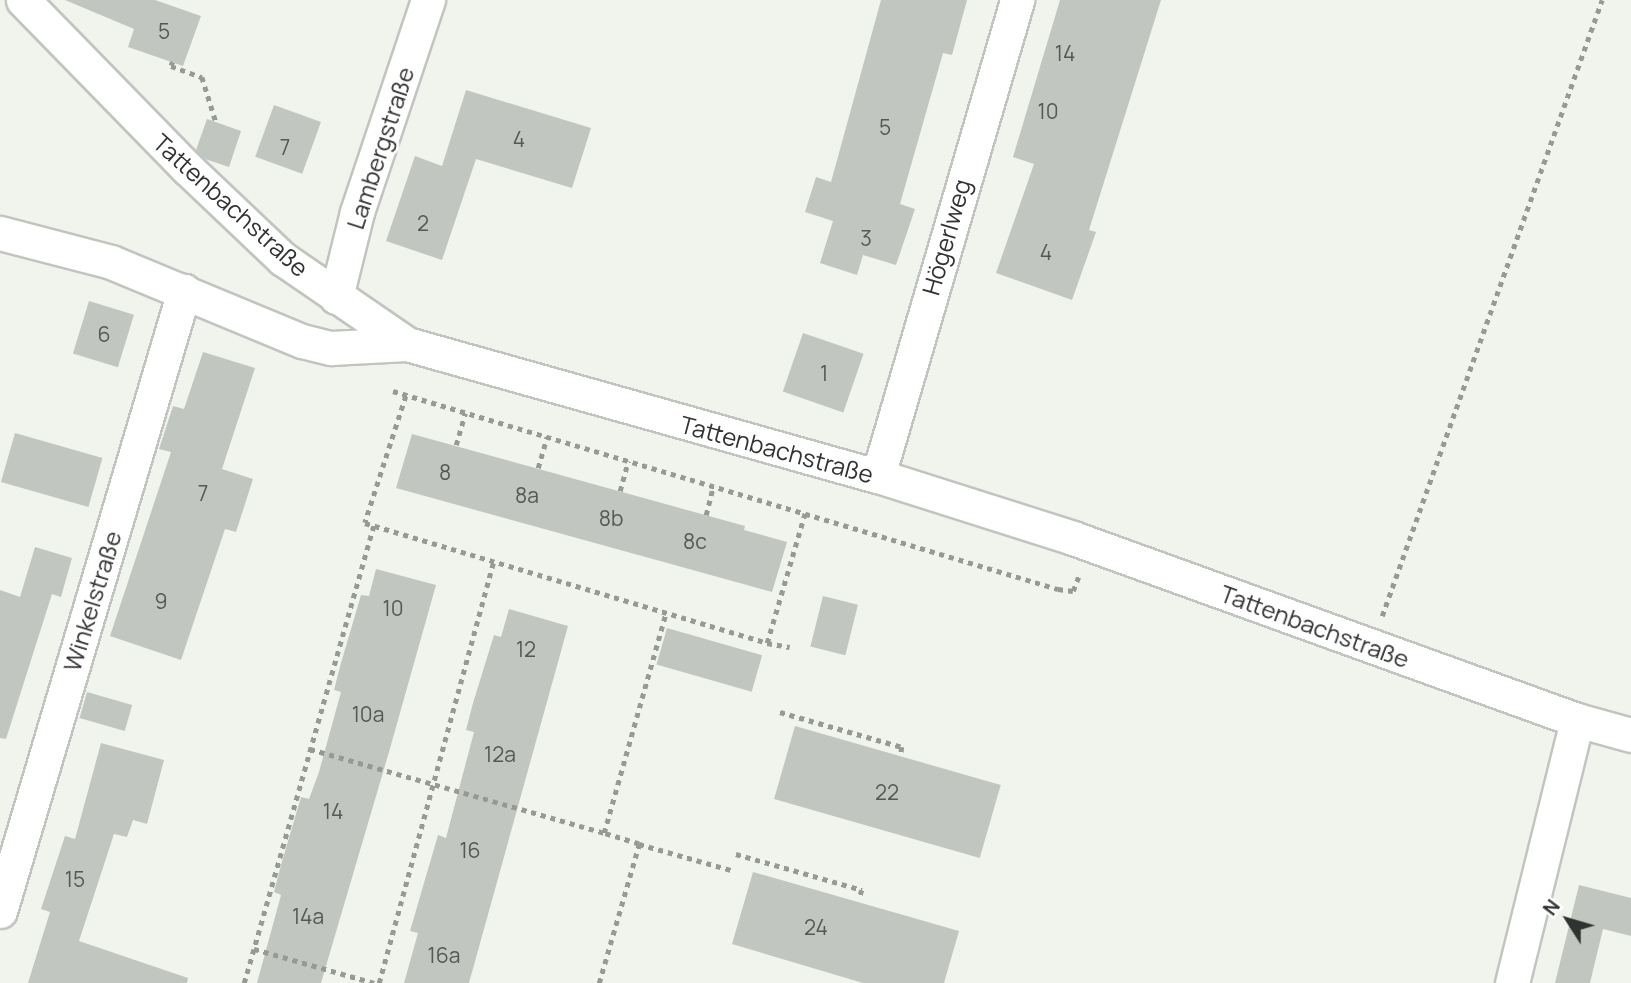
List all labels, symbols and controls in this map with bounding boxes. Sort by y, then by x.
house number: 5 [158,18,170,44]
house number: 14 [1055,40,1075,66]
street label: Lambergstraße [340,63,420,233]
house number: 10 [1038,98,1058,124]
house number: 5 [879,114,891,140]
house number: 4 [513,126,525,152]
street label: Tattenbachstraße [147,128,315,282]
house number: 7 [280,134,290,160]
street label: Högerlweg [916,176,976,298]
house number: 2 [417,210,429,236]
house number: 3 [860,225,872,251]
house number: 4 [1040,239,1052,265]
house number: 6 [97,321,111,347]
house number: 1 [820,360,828,386]
street label: Tattenbachstraße [677,409,877,489]
house number: 8 [439,459,451,485]
house number: 7 [198,480,208,506]
house number: 8a [515,482,539,508]
house number: 8b [599,505,623,531]
street label: Winkelstraße [57,527,127,675]
house number: 8c [683,528,707,554]
street label: Tattenbachstraße [1217,578,1413,674]
house number: 9 [154,588,168,614]
house number: 10 [383,595,403,621]
house number: 12 [516,636,536,662]
house number: 10a [352,701,384,727]
house number: 12a [484,741,516,767]
house number: 22 [875,779,899,805]
house number: 14 [323,798,343,824]
house number: 16 [459,837,481,863]
house number: 15 [65,866,85,892]
north arrow [1533,885,1603,955]
text: N [1537,894,1566,921]
house number: 14a [292,903,324,929]
house number: 24 [804,914,828,940]
house number: 16a [428,942,460,968]

